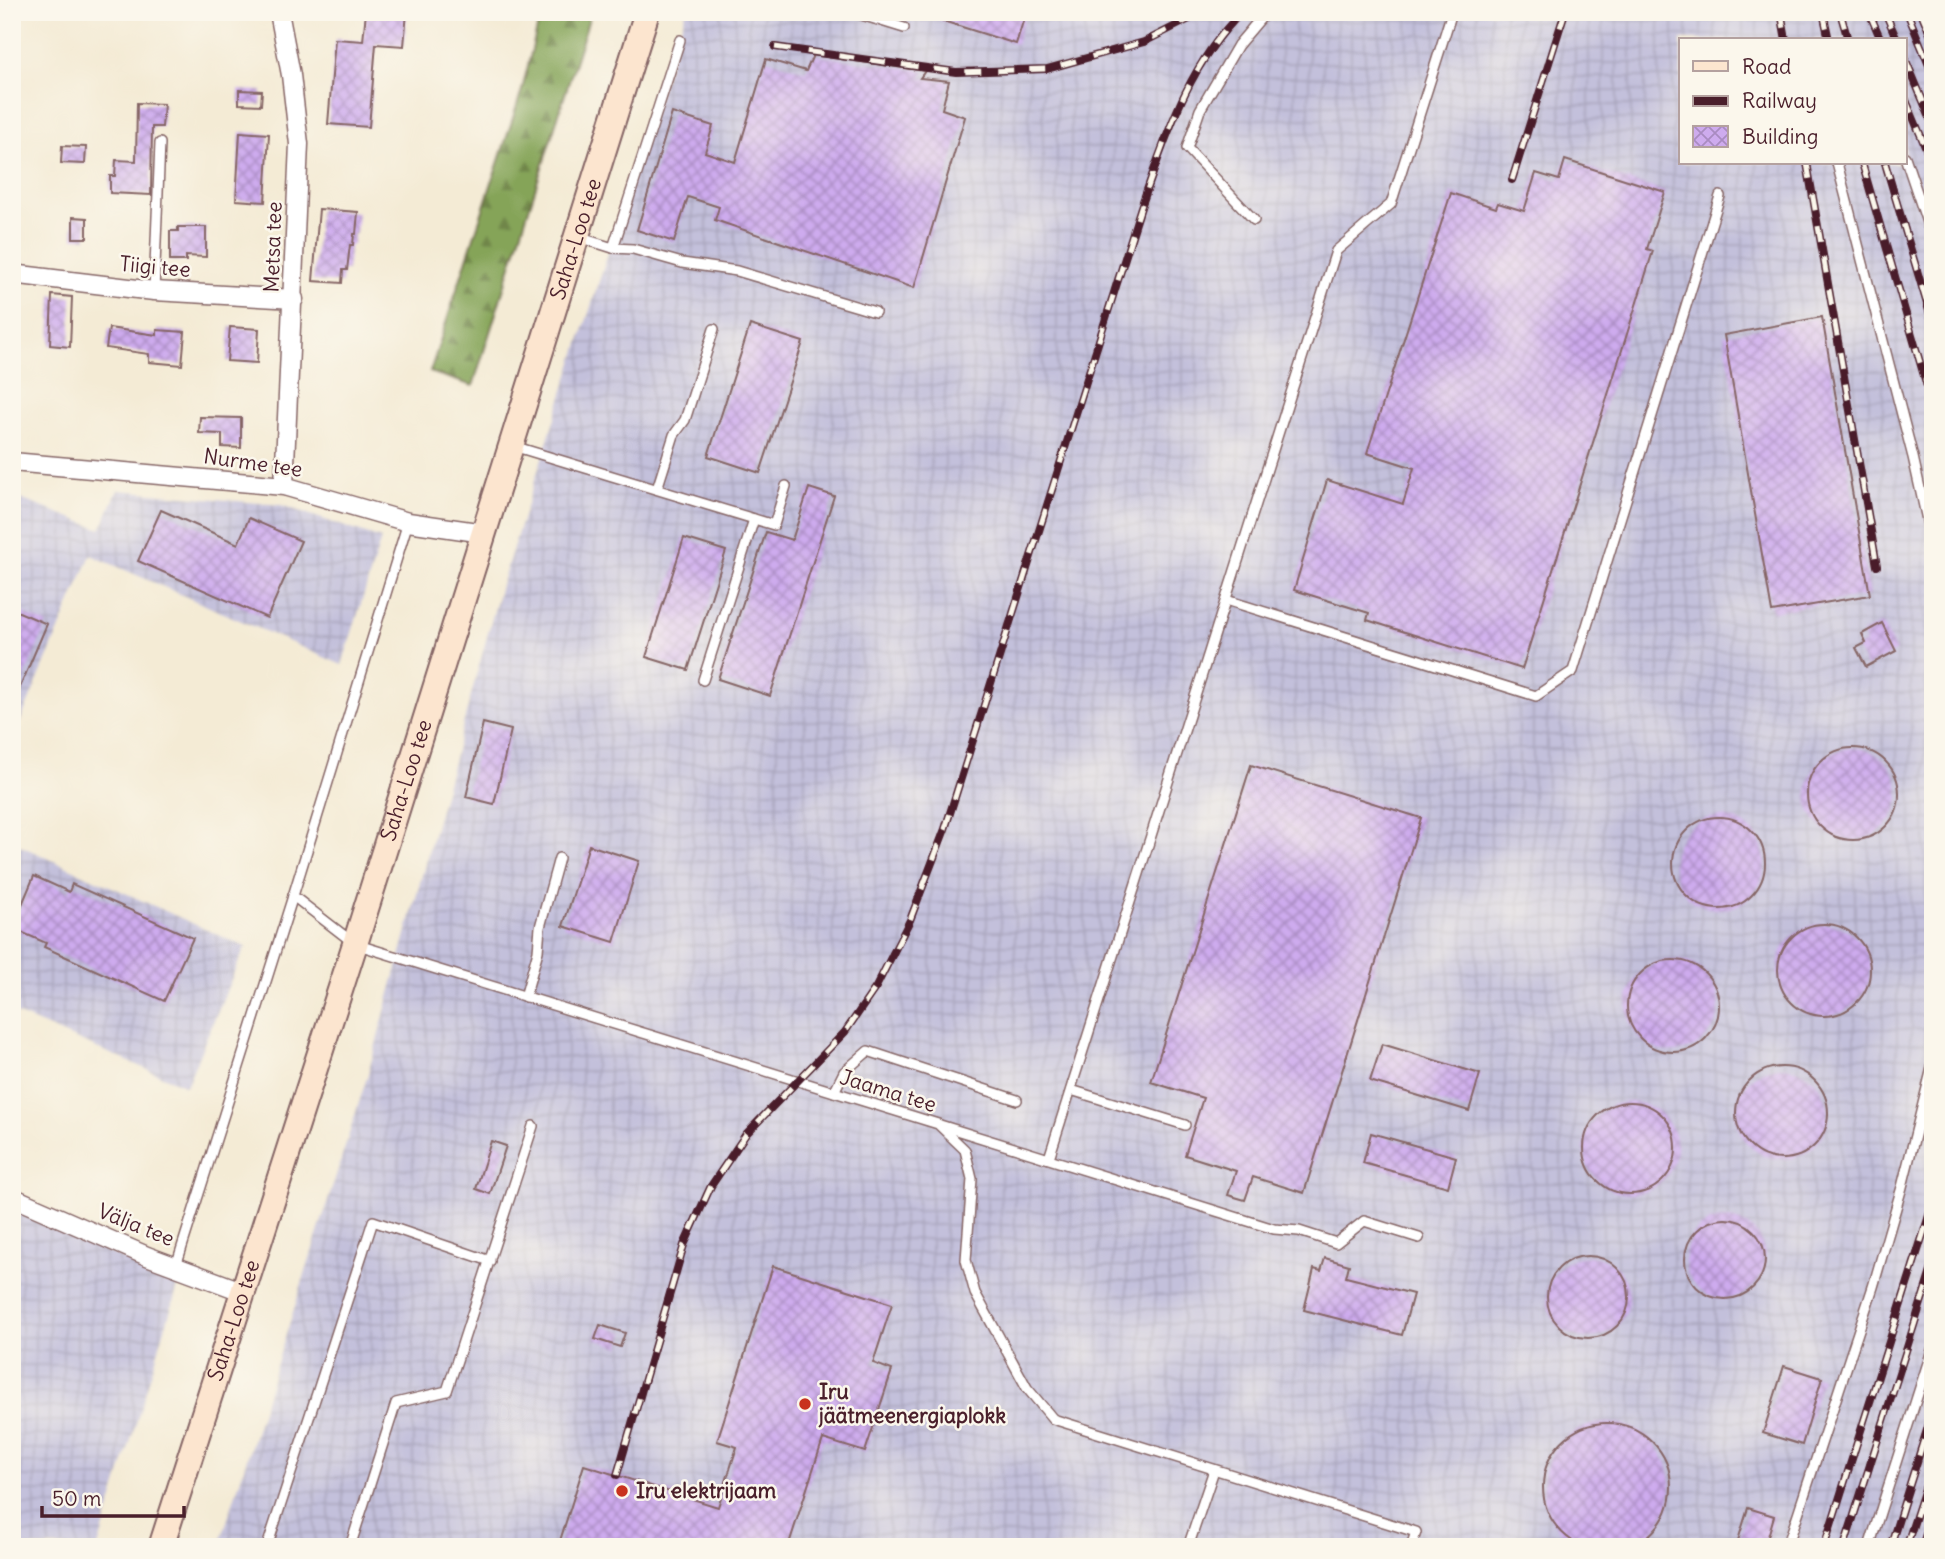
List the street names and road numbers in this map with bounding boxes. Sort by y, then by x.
street label: Saha-Loo tee [544,175,607,303]
street label: Metsa tee [257,201,288,293]
street label: Tiigi tee [118,250,192,283]
street label: Nurme tee [202,442,304,483]
street label: Saha-Loo tee [374,716,438,844]
street label: Jaama tee [837,1063,940,1118]
street label: Välja tee [94,1197,178,1252]
street label: Saha-Loo tee [201,1256,266,1384]

